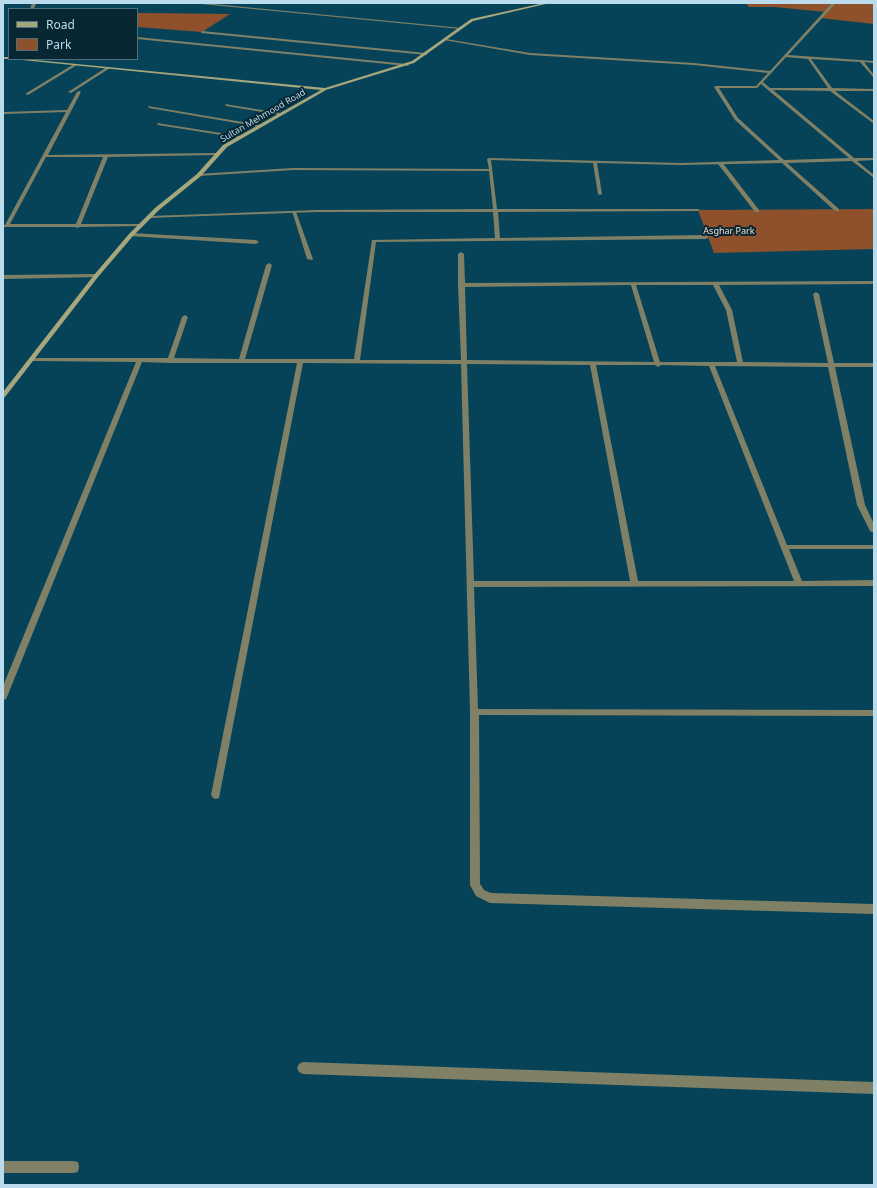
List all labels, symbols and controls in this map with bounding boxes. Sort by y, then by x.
legend [8,8,138,60]
text: Road [46,16,75,33]
text: Park [46,36,71,53]
street label: Sultan Mehmood Road [218,87,308,145]
park label: Asghar Park [703,226,755,236]

